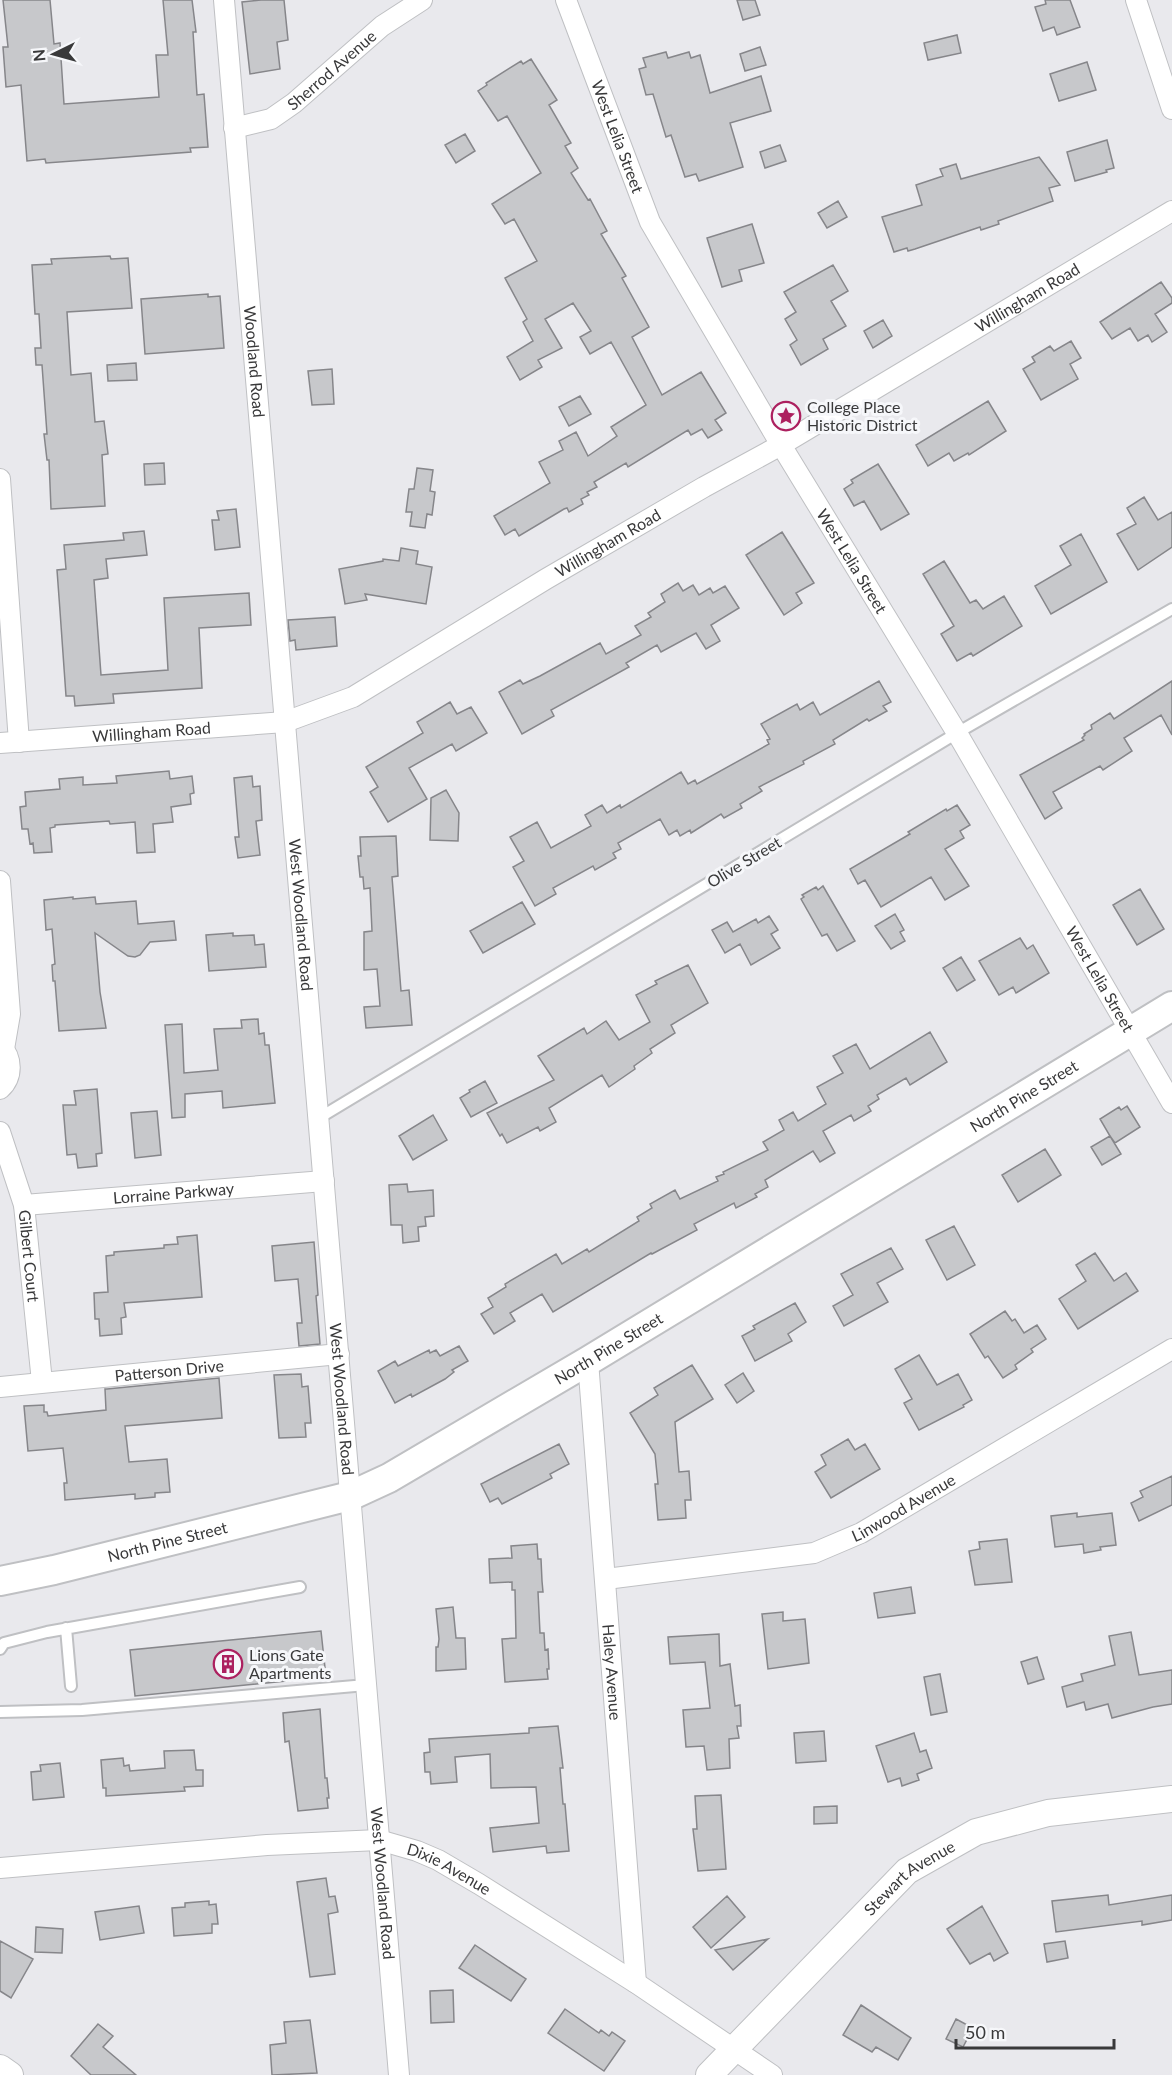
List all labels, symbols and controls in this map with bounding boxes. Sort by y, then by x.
north arrow [24,24,84,84]
street label: Sherrod Avenue [283,26,380,114]
text: N [29,48,49,62]
street label: West Lelia Street [588,77,648,196]
street label: Willingham Road [971,259,1083,336]
street label: Woodland Road [241,305,269,418]
place label: College Place Historic District [807,397,918,434]
place icon: College Place Historic District [770,400,802,432]
street label: Willingham Road [552,504,664,581]
street label: West Lelia Street [813,505,892,617]
street label: Willingham Road [92,717,211,745]
street label: Olive Street [703,832,784,891]
street label: West Woodland Road [286,838,318,992]
street label: West Lelia Street [1062,923,1139,1035]
street label: North Pine Street [966,1056,1081,1136]
street label: Lorraine Parkway [112,1178,235,1207]
street label: Gilbert Court [16,1209,44,1303]
street label: North Pine Street [551,1308,666,1388]
street label: West Woodland Road [327,1322,358,1476]
street label: Patterson Drive [114,1355,225,1385]
street label: Linwood Avenue [849,1469,958,1545]
street label: North Pine Street [105,1517,229,1565]
street label: Haley Avenue [599,1623,626,1721]
place label: Lions Gate Apartments [249,1645,331,1682]
building icon: Lions Gate Apartments [212,1648,244,1680]
street label: West Woodland Road [367,1806,399,1960]
street label: Stewart Avenue [860,1836,958,1919]
street label: Dixie Avenue [405,1839,495,1898]
scale bar [956,2012,1114,2050]
text: 50 m [965,2021,1005,2043]

